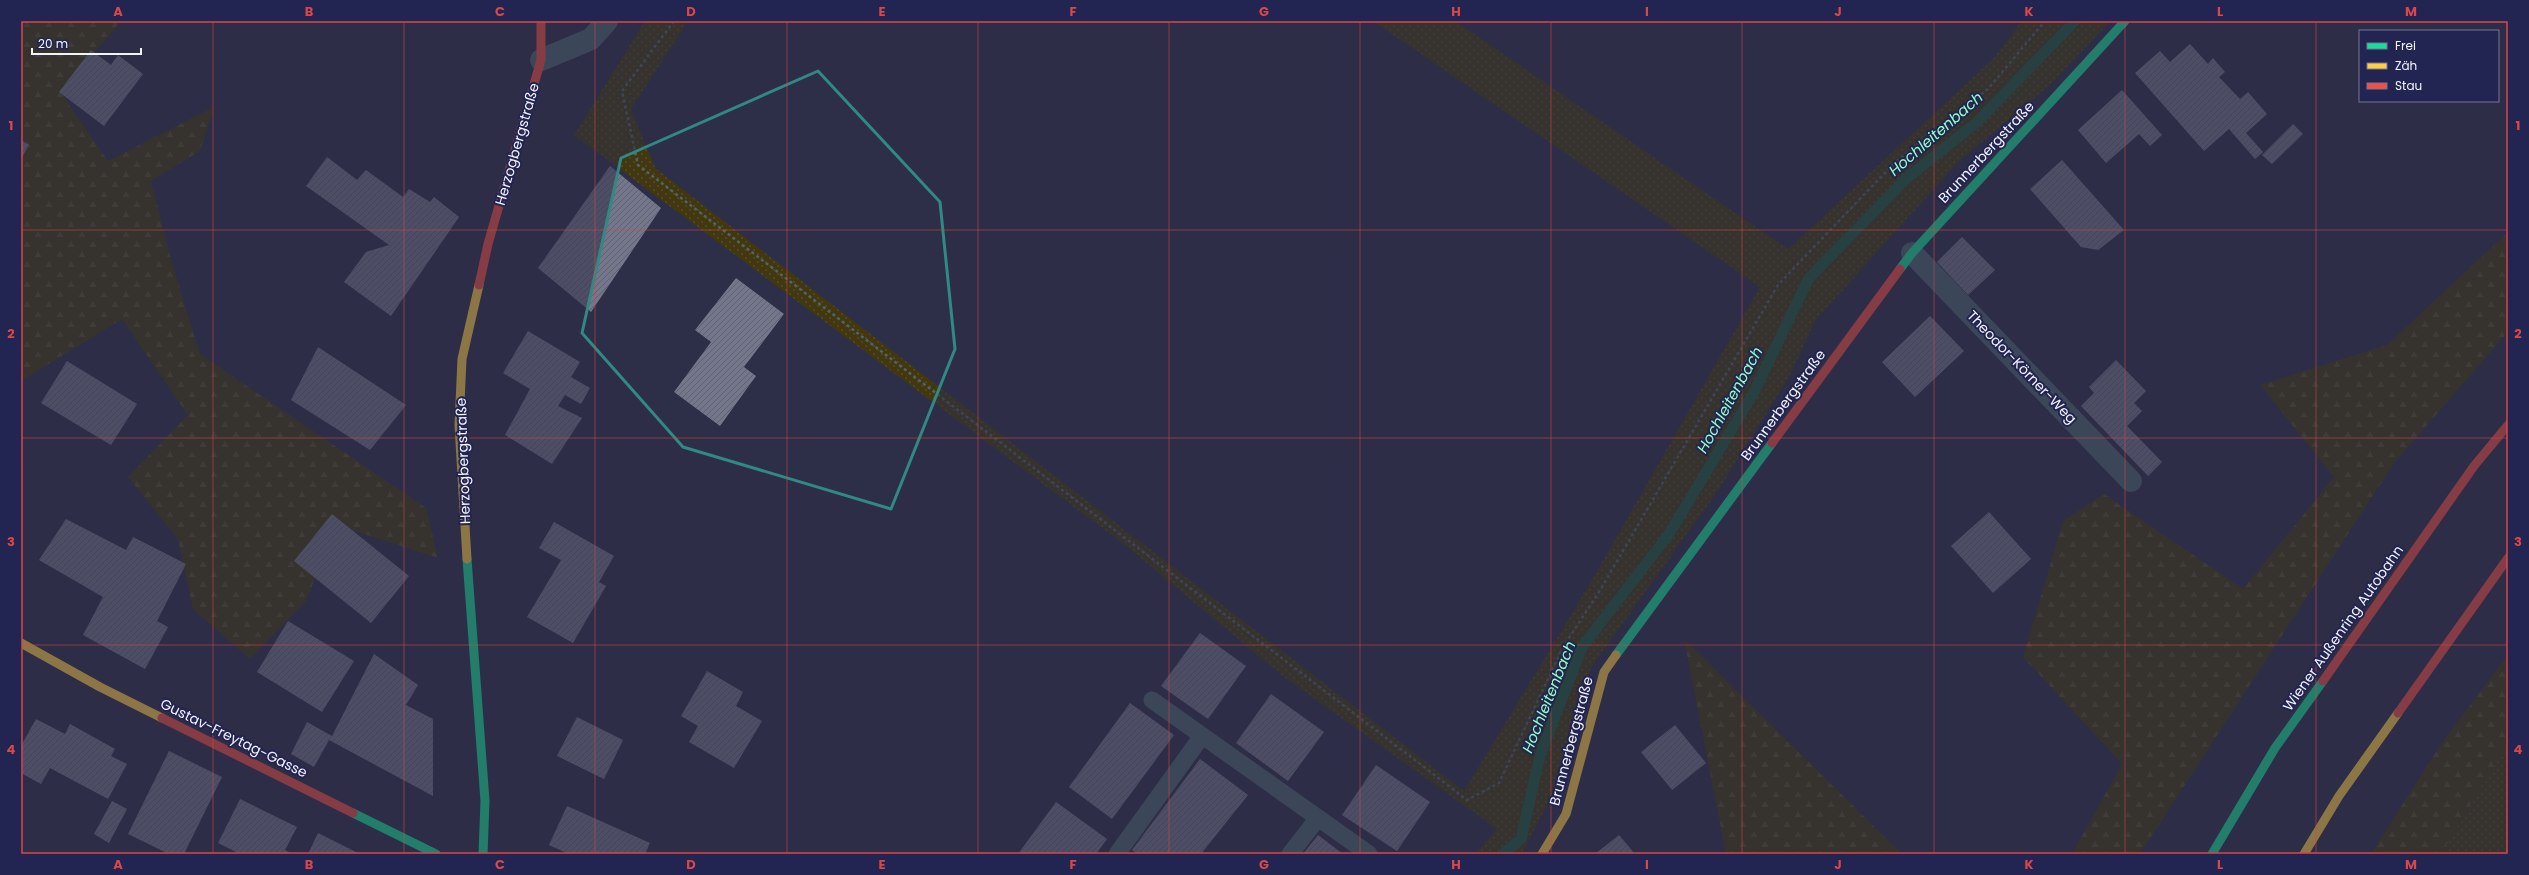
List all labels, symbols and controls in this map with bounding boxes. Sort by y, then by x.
text: A [113,2,123,21]
text: B [305,2,314,21]
text: C [495,2,505,21]
text: D [686,2,696,21]
text: E [878,2,886,21]
text: F [1069,2,1077,21]
text: G [1259,2,1269,21]
text: H [1451,2,1461,21]
text: I [1645,2,1649,21]
text: J [1834,2,1842,21]
text: K [2024,2,2034,21]
text: L [2217,2,2223,21]
text: M [2405,2,2417,21]
scale bar [32,30,141,56]
legend [2359,30,2499,102]
text: 20 m [38,35,68,52]
text: Frei [2395,37,2416,54]
text: Zäh [2395,57,2417,74]
text: Stau [2395,77,2422,94]
street label: Herzogbergstraße [490,80,544,208]
water label: Hochleitenbach [1884,87,1987,180]
street label: Brunnerbergstraße [1933,96,2039,207]
text: 1 [9,116,13,135]
text: 1 [2516,116,2520,135]
street label: Theodor-Körner-Weg [1963,306,2081,428]
text: 2 [7,324,15,343]
text: 2 [2514,324,2522,343]
water label: Hochleitenbach [1692,343,1768,457]
street label: Brunnerbergstraße [1736,345,1830,465]
street label: Herzogbergstraße [451,397,475,525]
text: 3 [7,532,15,551]
text: 3 [2514,532,2522,551]
street label: Wiener Außenring Autobahn [2278,541,2408,715]
water label: Hochleitenbach [1517,638,1581,756]
street label: Brunnerbergstraße [1544,674,1598,808]
street label: Gustav-Freytag-Gasse [157,694,311,783]
text: 4 [7,740,16,759]
text: 4 [2514,740,2523,759]
text: A [113,855,123,874]
text: B [305,855,314,874]
text: C [495,855,505,874]
text: D [686,855,696,874]
text: E [878,855,886,874]
text: F [1069,855,1077,874]
text: G [1259,855,1269,874]
text: H [1451,855,1461,874]
text: I [1645,855,1649,874]
text: J [1834,855,1842,874]
text: K [2024,855,2034,874]
text: L [2217,855,2223,874]
text: M [2405,855,2417,874]

